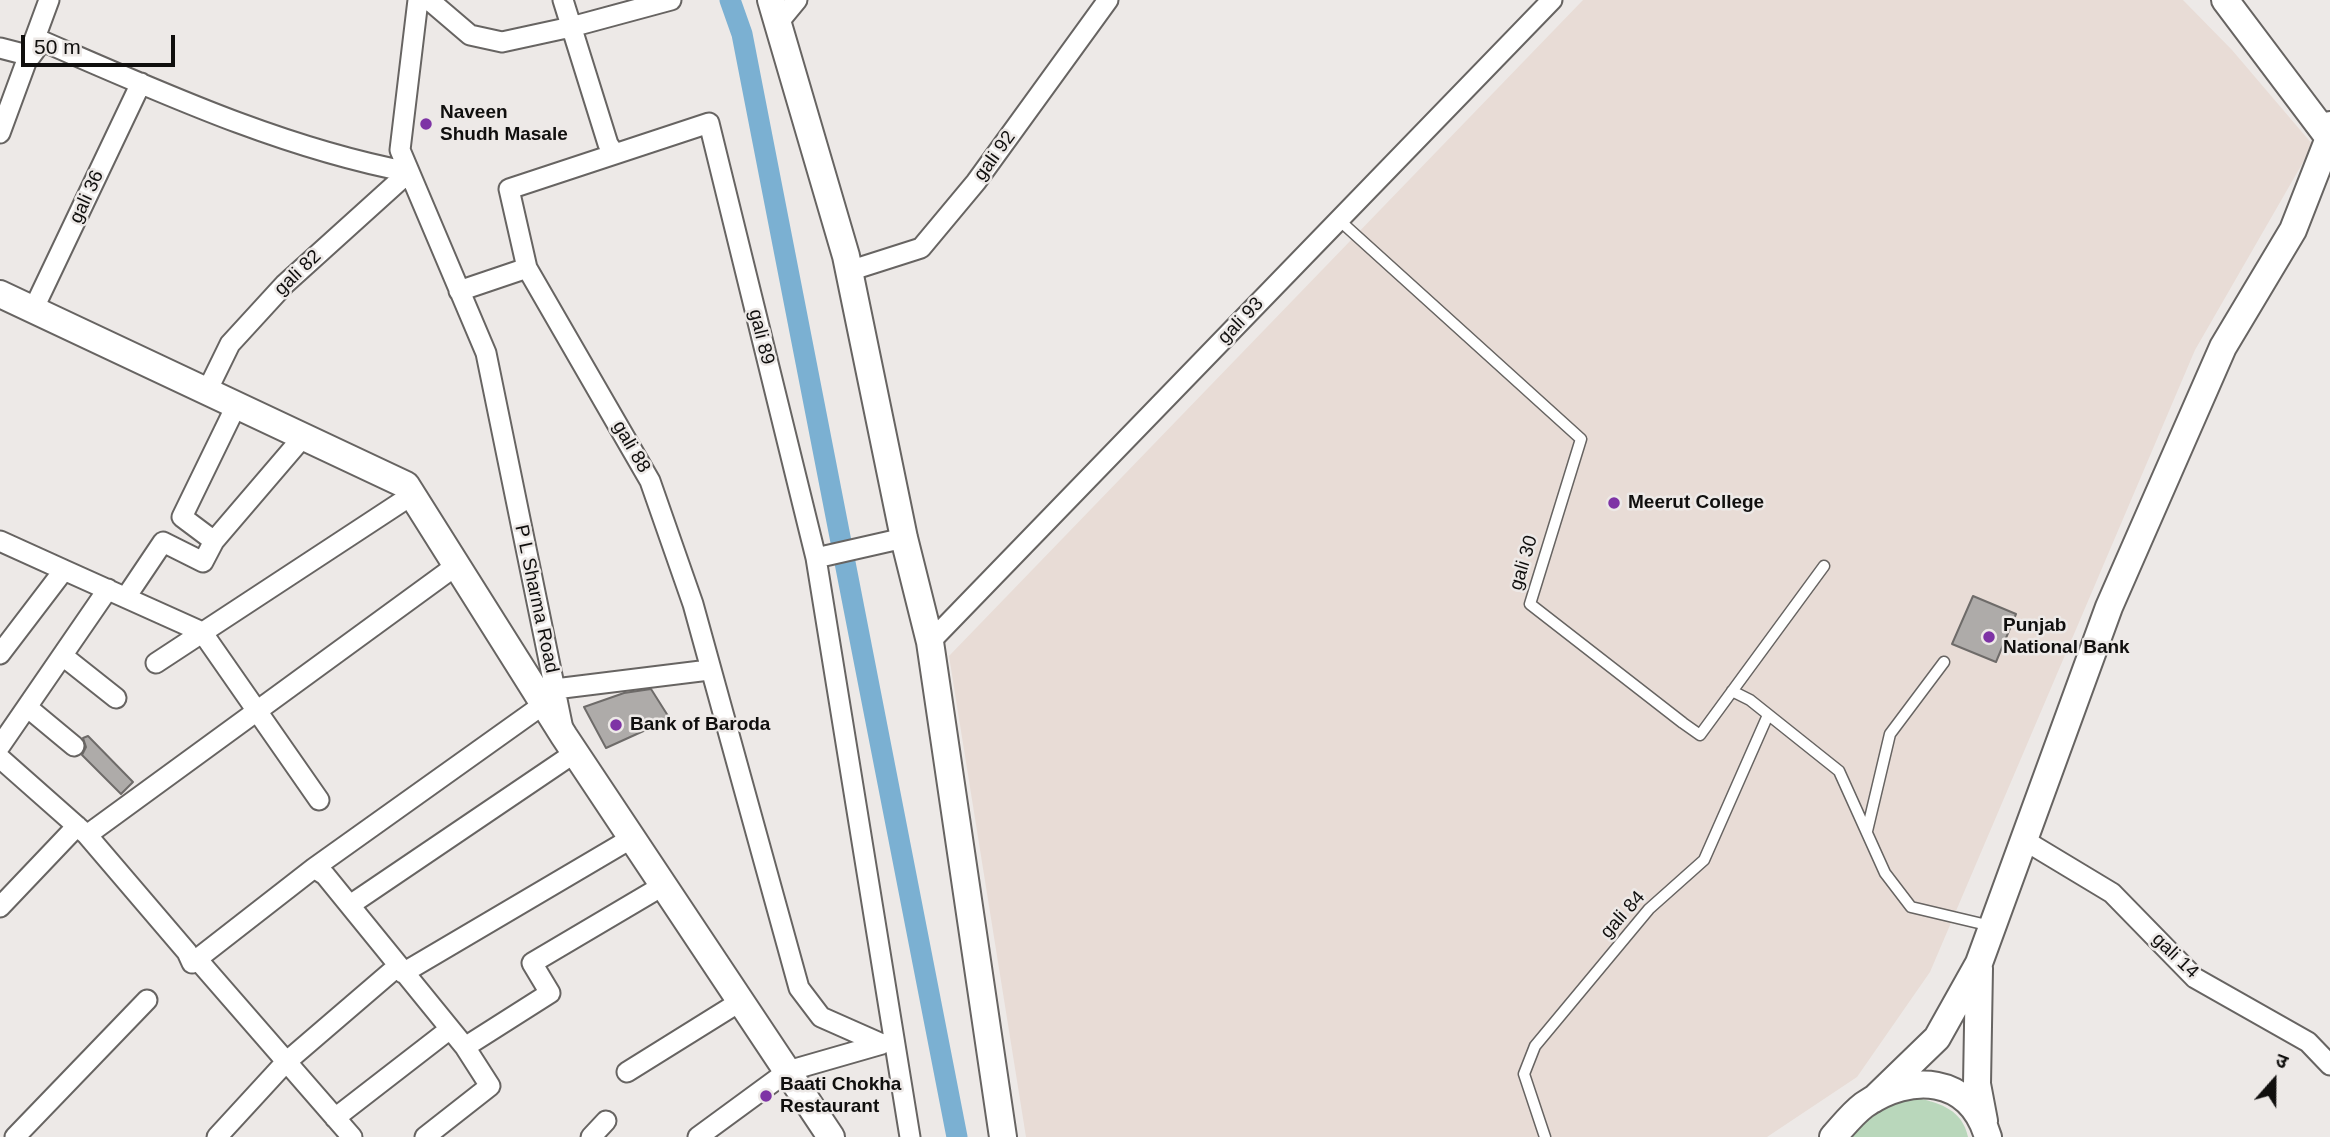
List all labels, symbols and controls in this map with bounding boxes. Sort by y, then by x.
scale bar [24,21,178,65]
text: 50 m [34,35,81,58]
place label: Naveen Shudh Masale [440,102,568,146]
marker: Naveen Shudh Masale [418,116,434,132]
street label: gali 92 [969,127,1021,185]
street label: gali 36 [65,167,109,227]
street label: gali 82 [270,245,326,301]
street label: gali 93 [1213,293,1269,349]
street label: gali 89 [743,307,779,367]
street label: gali 88 [607,417,655,477]
place label: Meerut College [1628,492,1764,514]
marker: Meerut College [1606,495,1622,511]
street label: P L Sharma Road [509,523,563,675]
street label: gali 30 [1505,533,1543,593]
place label: Punjab National Bank [2003,615,2130,659]
marker: Punjab National Bank [1981,629,1997,645]
place label: Bank of Baroda [630,714,770,736]
marker: Bank of Baroda [608,717,624,733]
street label: gali 84 [1596,887,1650,943]
street label: gali 14 [2147,928,2203,984]
north arrow [2239,1046,2309,1116]
text: उ [2273,1049,2291,1073]
place label: Baati Chokha Restaurant [780,1074,901,1118]
marker: Baati Chokha Restaurant [758,1088,774,1104]

